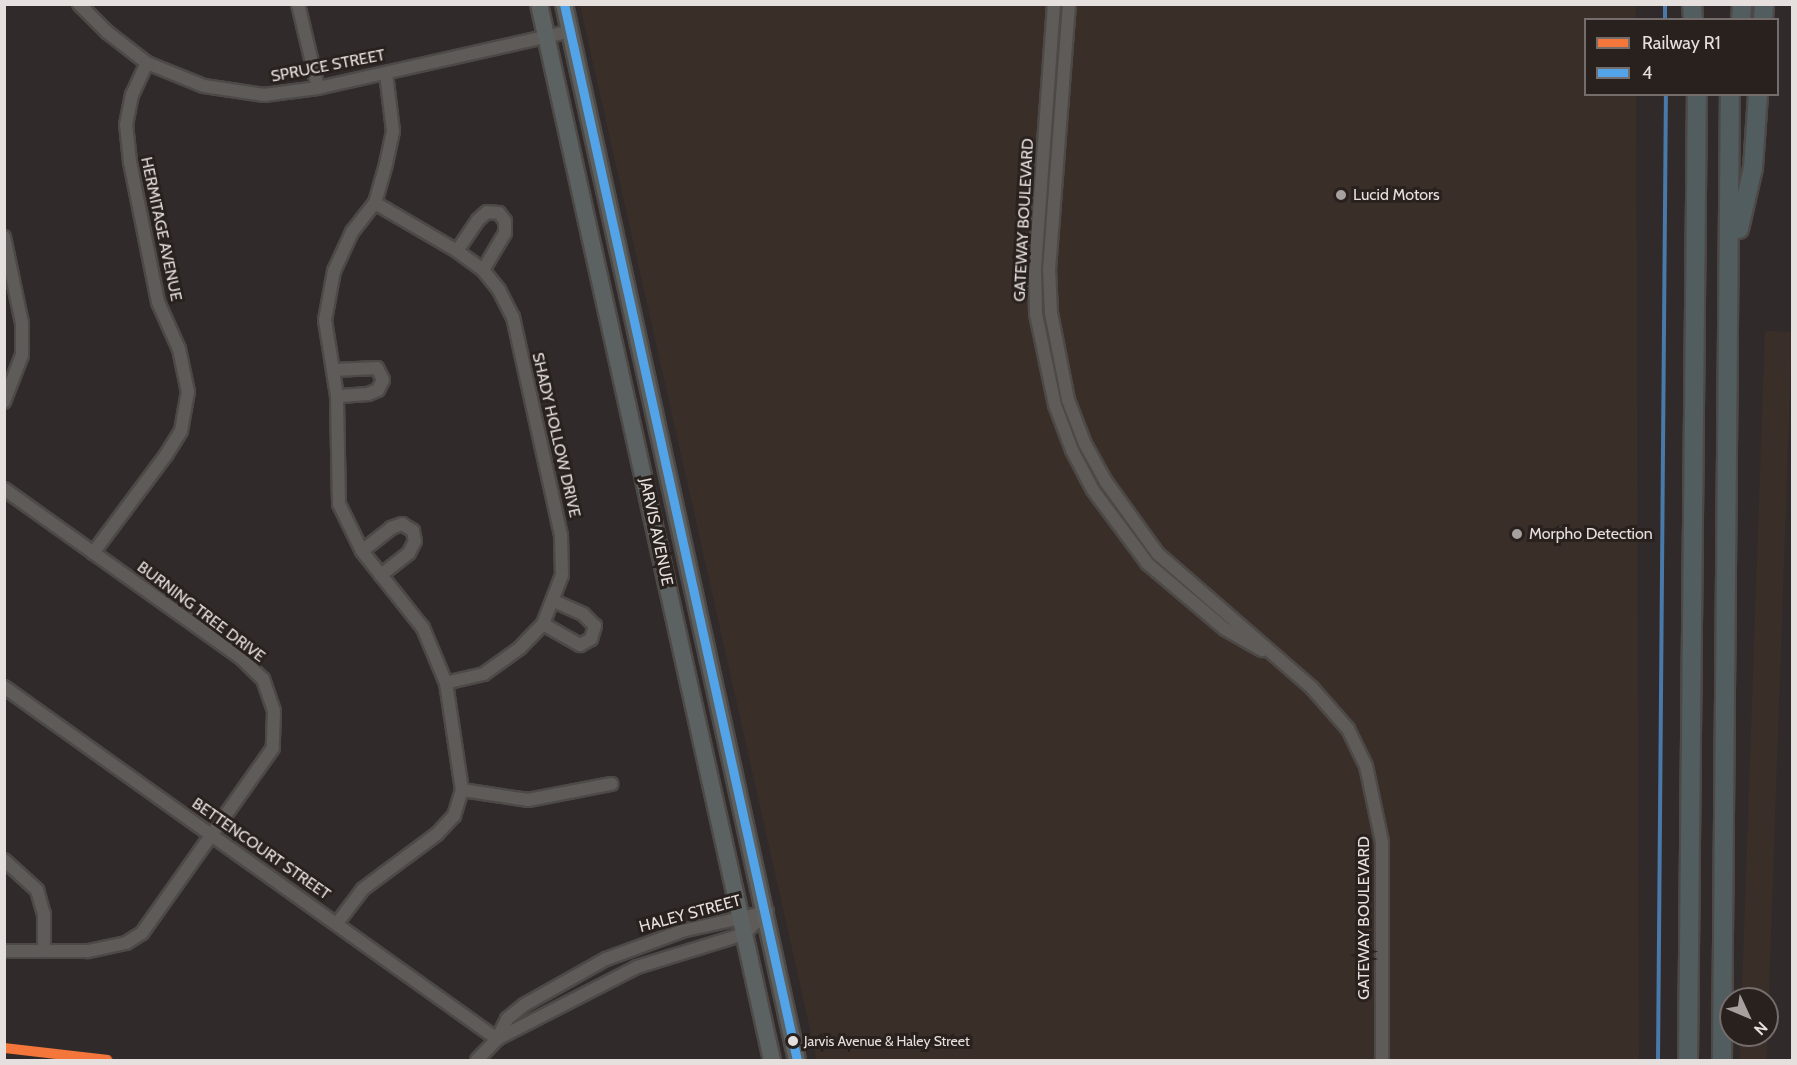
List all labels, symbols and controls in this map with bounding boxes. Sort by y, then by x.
legend [1584,18,1779,96]
text: Railway R1 [1642,32,1721,54]
street label: SPRUCE STREET [269,46,387,86]
text: 4 [1642,62,1652,84]
street label: GATEWAY BOULEVARD [1010,138,1038,302]
street label: HERMITAGE AVENUE [136,155,186,303]
place label: Lucid Motors [1353,185,1440,205]
marker: Lucid Motors [1334,188,1348,202]
street label: SHADY HOLLOW DRIVE [528,351,584,519]
street label: JARVIS AVENUE [635,476,677,588]
place label: Morpho Detection [1529,524,1653,544]
marker: Morpho Detection [1510,527,1524,541]
street label: BURNING TREE DRIVE [133,558,269,666]
street label: BETTENCOURT STREET [188,794,334,904]
street label: GATEWAY BOULEVARD [1354,836,1374,1000]
street label: HALEY STREET [637,891,743,937]
north arrow [1719,987,1779,1047]
text: N [1750,1018,1772,1039]
place label: Jarvis Avenue & Haley Street [804,1033,970,1049]
marker: Jarvis Avenue & Haley Street [787,1035,799,1047]

